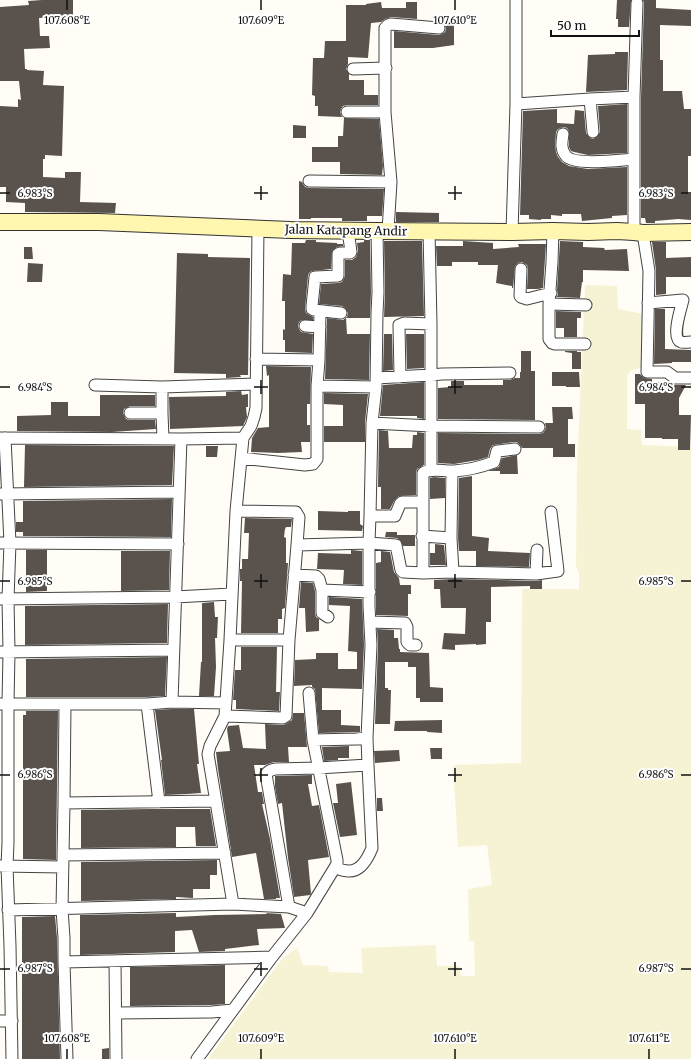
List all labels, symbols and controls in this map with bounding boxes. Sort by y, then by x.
scale bar [551,12,639,38]
text: 107.608°E [44,14,91,27]
text: 107.609°E [238,14,285,27]
text: 107.610°E [433,14,477,27]
text: 50 m [557,18,586,33]
text: 6.983°S [18,187,52,200]
text: 6.983°S [639,187,673,200]
street label: Jalan Katapang Andir [284,221,408,239]
text: 6.984°S [18,381,52,394]
text: 6.984°S [639,381,673,394]
text: 6.985°S [18,575,52,588]
text: 6.985°S [639,575,673,588]
text: 6.986°S [18,768,53,781]
text: 6.986°S [639,768,674,781]
text: 6.987°S [17,962,53,975]
text: 6.987°S [638,962,674,975]
text: 107.608°E [44,1032,91,1045]
text: 107.609°E [238,1032,285,1045]
text: 107.610°E [433,1032,477,1045]
text: 107.611°E [628,1032,670,1045]

